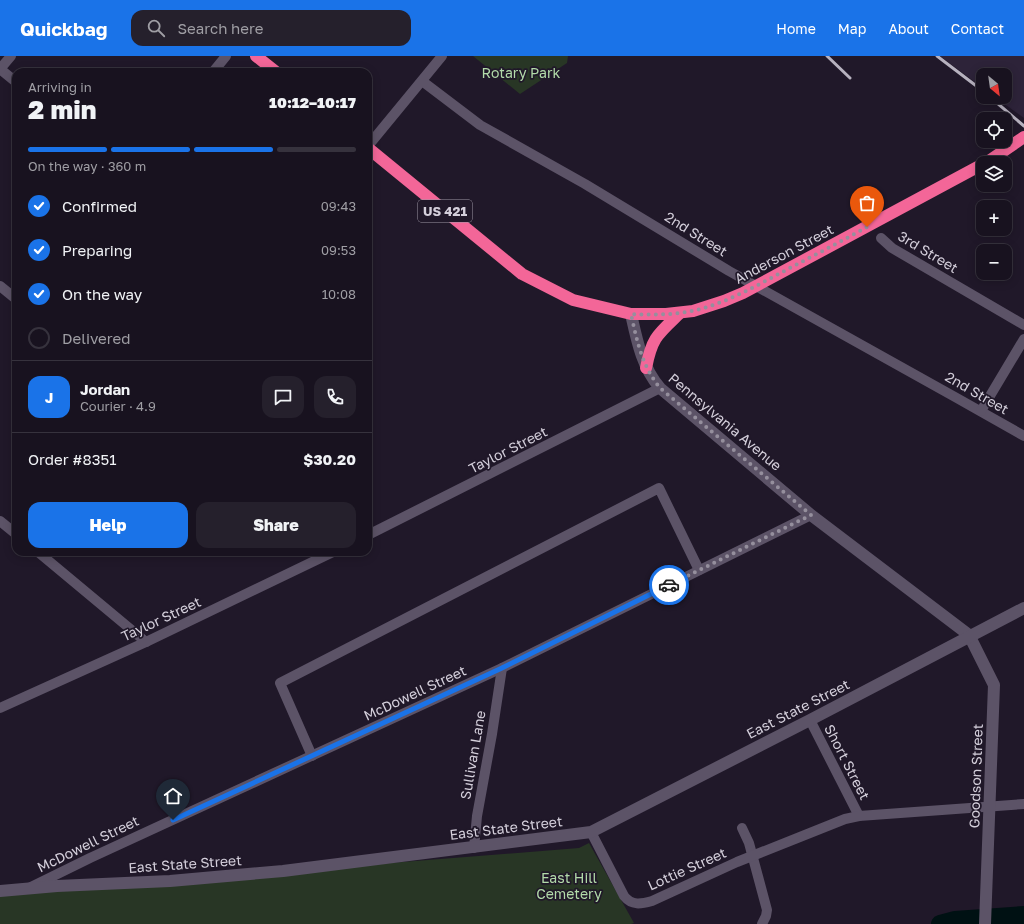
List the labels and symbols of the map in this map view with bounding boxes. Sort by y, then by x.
park label: Rotary Park [482,64,560,81]
north arrow [976,68,1012,104]
pin [850,186,884,227]
road number: US 421 [418,200,472,222]
street label: 2nd Street [662,208,731,259]
street label: Anderson Street [731,220,836,287]
street label: 3rd Street [895,227,961,276]
street label: 2nd Street [943,368,1012,417]
street label: Pennsylvania Avenue [665,369,785,474]
street label: Taylor Street [466,422,550,477]
courier [649,565,689,605]
street label: Taylor Street [118,593,203,644]
street label: McDowell Street [361,661,469,724]
street label: East State Street [743,675,852,742]
street label: Sullivan Lane [456,709,489,801]
street label: Short Street [821,721,874,802]
street label: Goodson Street [965,723,986,829]
pin [156,779,190,820]
street label: McDowell Street [34,812,141,876]
street label: East State Street [449,812,563,843]
street label: Lottie Street [645,844,729,893]
street label: East State Street [128,851,242,876]
park label: East Hill Cemetery [536,869,602,902]

